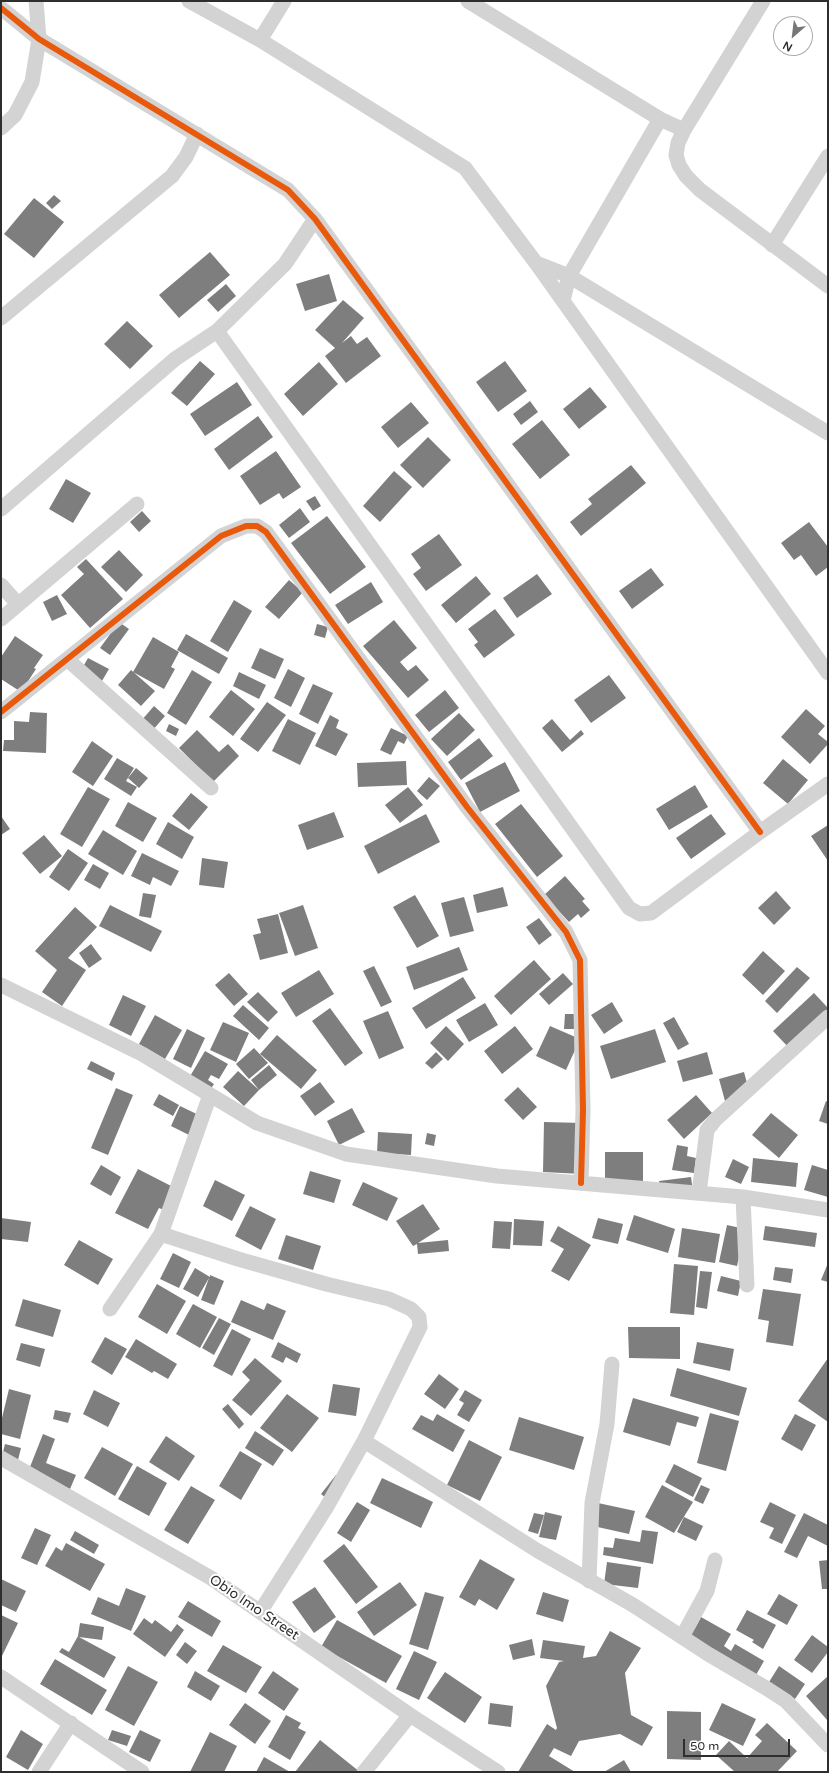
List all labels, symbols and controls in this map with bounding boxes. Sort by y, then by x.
north arrow [773,16,813,56]
text: N [781,38,795,54]
street label: Obio Imo Street [206,1572,302,1644]
scale bar [685,1731,792,1757]
text: 50 m [690,1739,719,1753]

